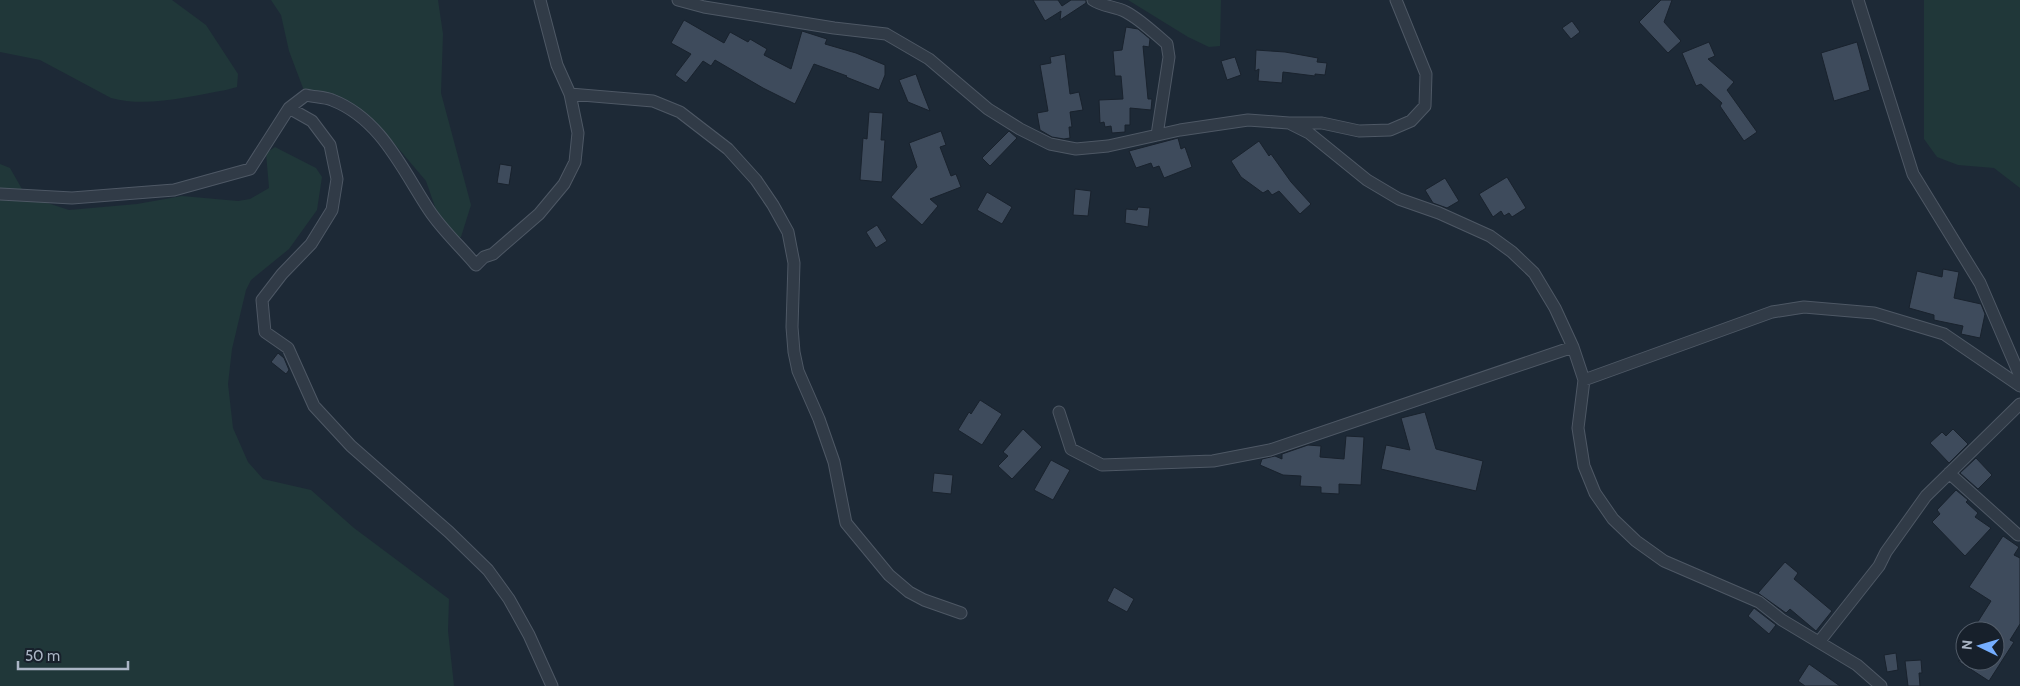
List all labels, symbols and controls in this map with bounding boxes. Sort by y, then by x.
north arrow [1955,621,2005,671]
scale bar [18,638,128,670]
text: N [1958,639,1976,651]
text: 50 m [25,647,60,665]

